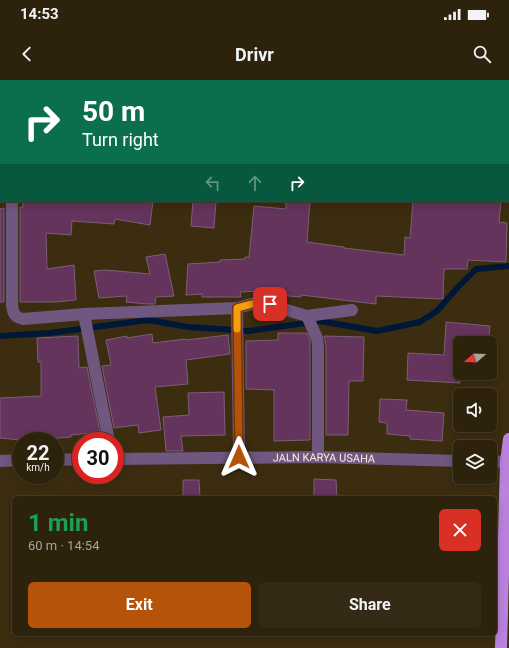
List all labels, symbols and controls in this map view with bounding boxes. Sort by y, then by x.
text: 14:53 [20,5,59,23]
icon: back [16,43,38,65]
icon: search [471,43,493,65]
text: Drivr [235,44,274,65]
text: 50 m [82,95,145,128]
icon: right [16,96,68,148]
text: Turn right [82,129,159,150]
icon: left [202,172,224,194]
icon: ahead [244,172,266,194]
icon: right [286,172,308,194]
pin [253,287,287,321]
icon: arrive [259,293,281,315]
north arrow [453,336,497,380]
map controls [453,336,497,484]
button: sound [453,388,497,432]
speed limit sign: 30 [72,432,124,484]
position arrow [218,436,260,478]
button: layers [453,440,497,484]
text: 22 [27,441,49,465]
street label: JALN KARYA USAHA [273,450,376,465]
text: km/h [26,462,50,473]
text: 1 min [28,509,88,537]
button: close [439,509,481,551]
text: 60 m · 14:54 [28,538,99,553]
button: Exit [28,582,251,628]
button: Share [259,582,481,628]

